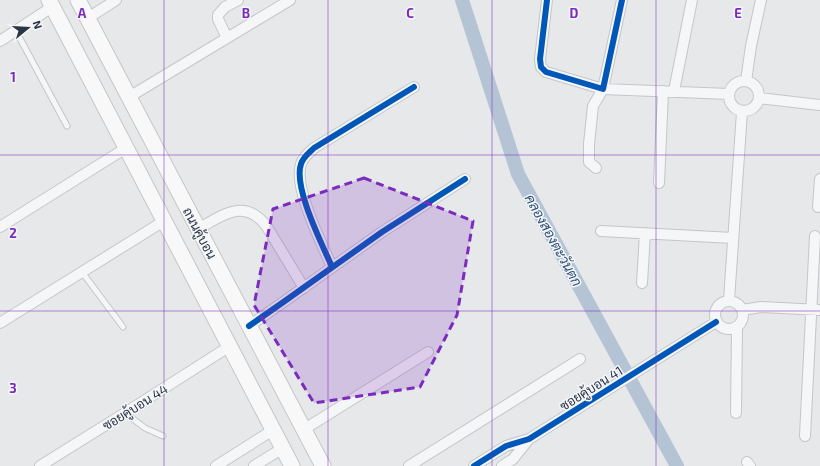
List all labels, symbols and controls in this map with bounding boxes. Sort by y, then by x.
text: A [78,5,87,21]
text: B [242,5,250,21]
text: C [406,5,414,21]
text: D [570,5,579,21]
text: E [734,5,742,21]
north arrow [8,8,48,48]
text: N [31,19,45,31]
text: 1 [10,69,16,85]
water label: คลองสองตะวันตก [522,191,586,289]
street label: ถนนคู้บอน [178,204,221,263]
text: 2 [9,225,17,241]
street label: ซอยคู้บอน 41 [556,361,627,415]
text: 3 [9,380,17,396]
street label: ซอยคู้บอน 44 [99,380,172,435]

